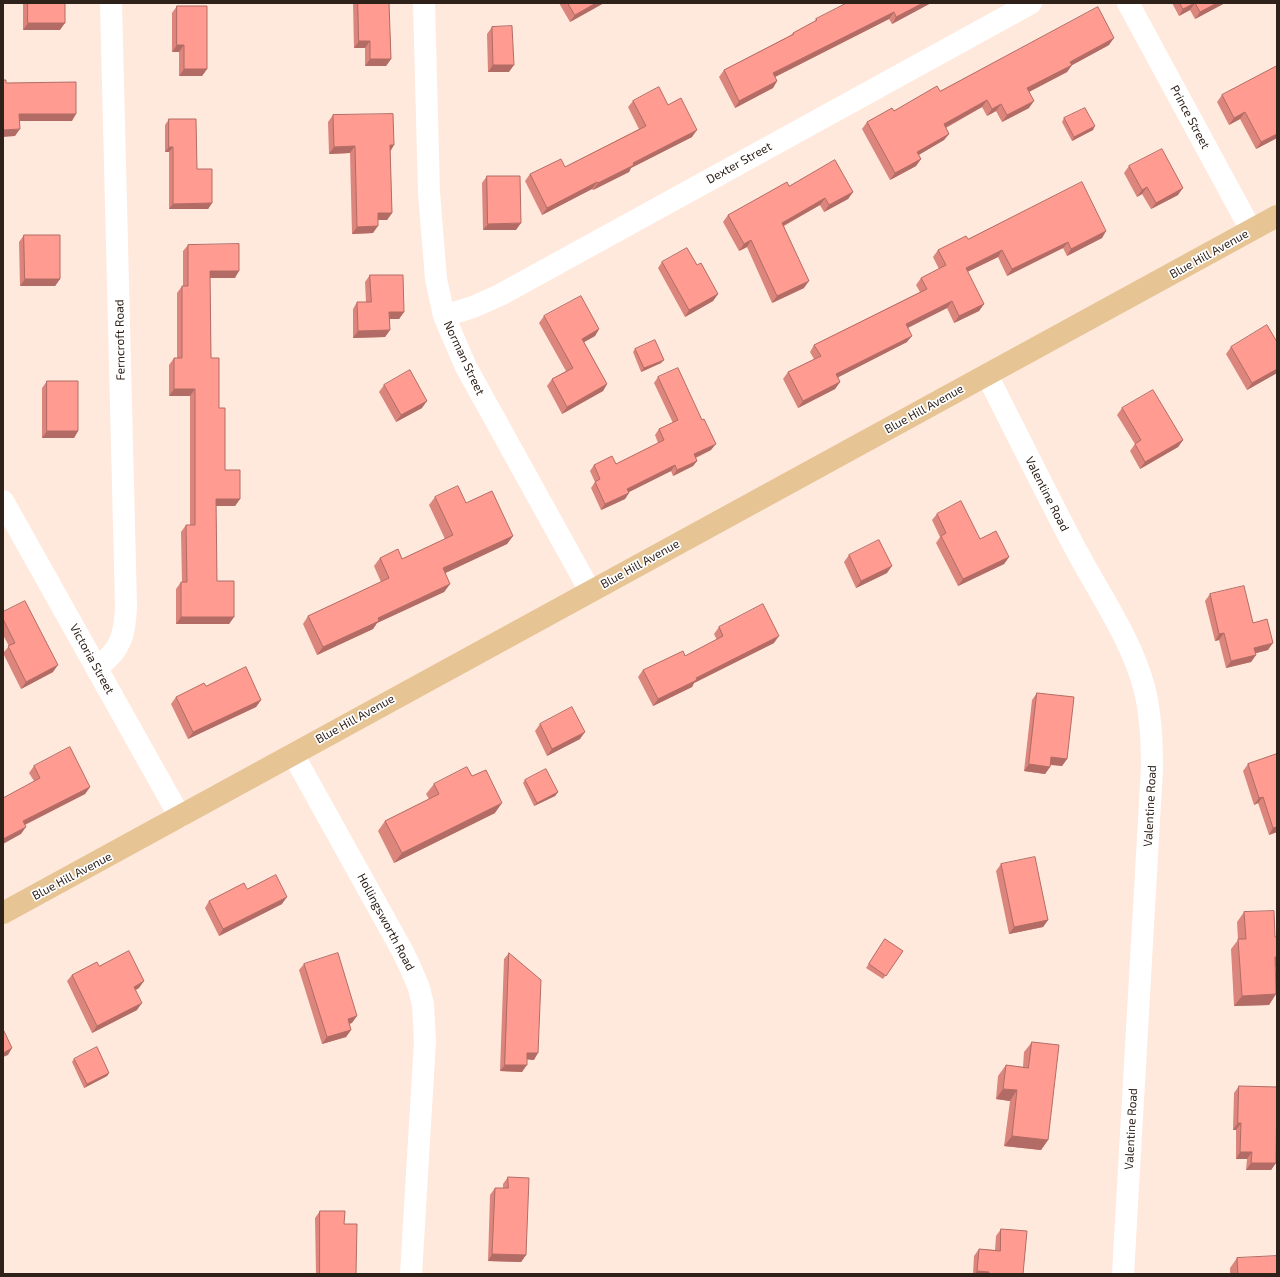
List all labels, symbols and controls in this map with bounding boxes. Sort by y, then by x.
street label: Prince Street [1167,83,1213,151]
street label: Dexter Street [704,139,774,187]
street label: Blue Hill Avenue [1167,226,1251,282]
street label: Ferncroft Road [112,299,128,381]
street label: Norman Street [441,319,487,397]
street label: Blue Hill Avenue [882,381,966,437]
street label: Valentine Road [1022,454,1072,534]
street label: Blue Hill Avenue [598,536,682,592]
street label: Victoria Street [67,621,117,697]
street label: Blue Hill Avenue [313,691,397,747]
street label: Valentine Road [1141,765,1159,847]
street label: Blue Hill Avenue [30,849,114,903]
street label: Hollingsworth Road [354,871,418,973]
street label: Valentine Road [1122,1088,1140,1170]

